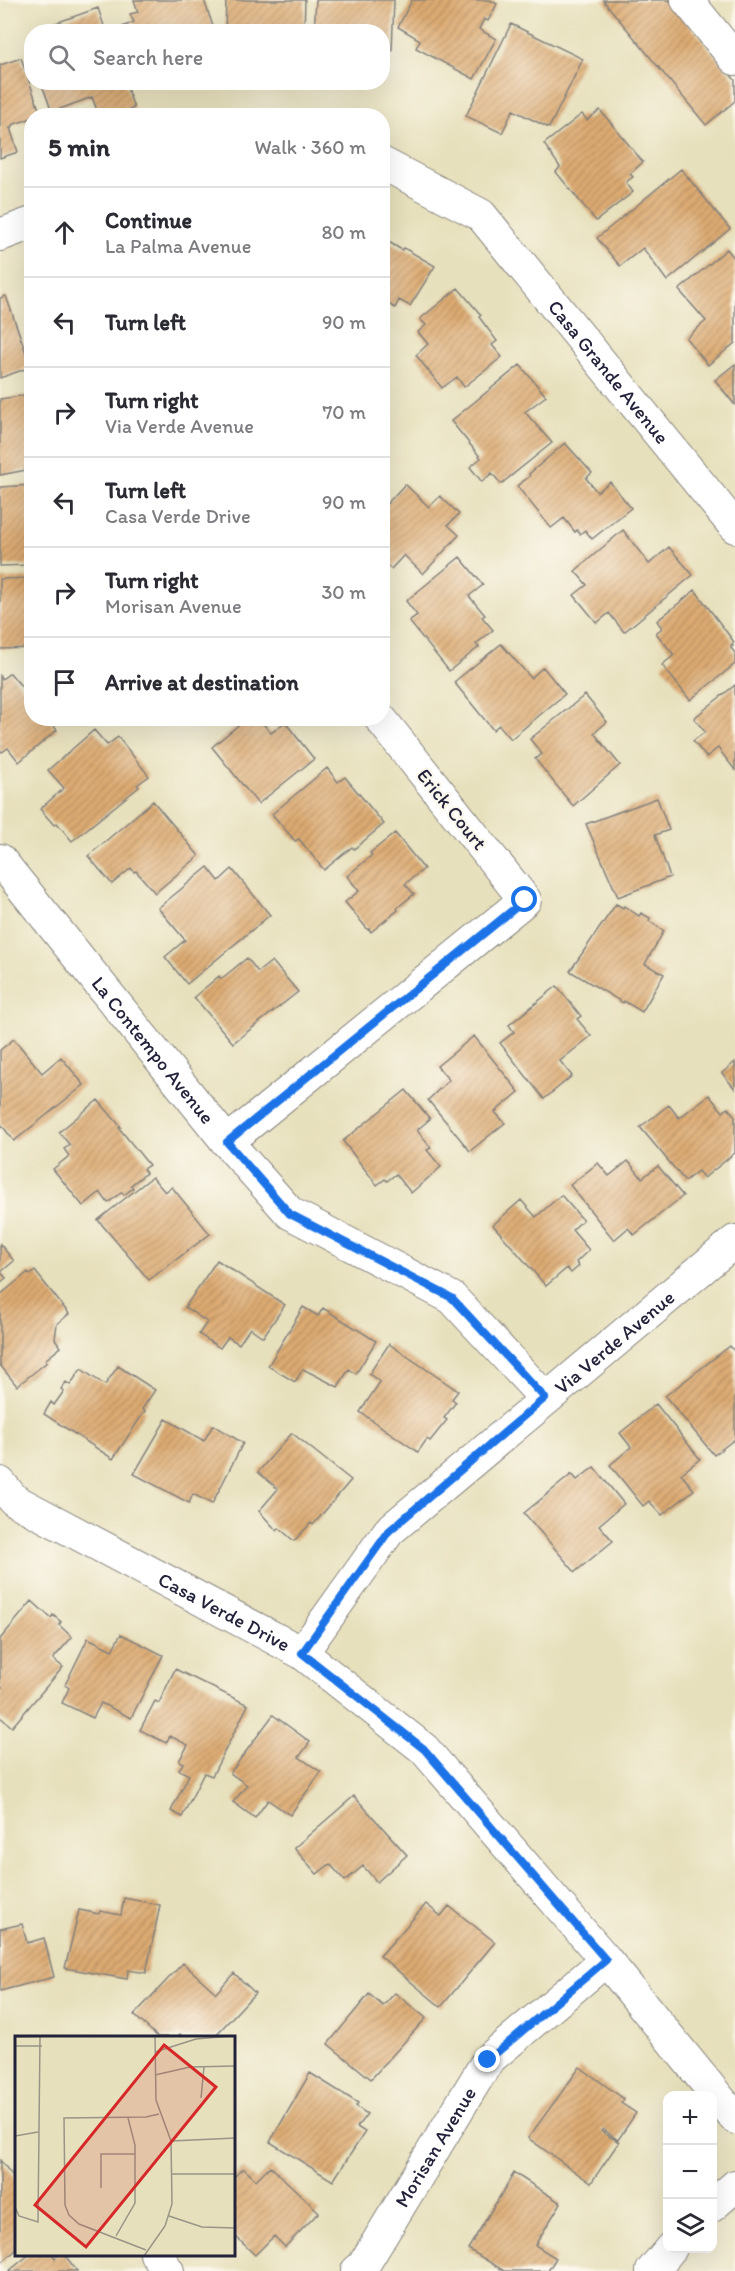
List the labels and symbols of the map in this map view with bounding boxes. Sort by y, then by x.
street label: Casa Grande Avenue [543,295,674,448]
street label: Erick Court [412,764,492,855]
route start [511,886,537,912]
street label: La Contempo Avenue [86,972,220,1129]
street label: Via Verde Avenue [550,1285,679,1399]
street label: Casa Verde Drive [154,1567,294,1656]
inset map [15,2036,236,2256]
route end [474,2046,500,2072]
street label: Morisan Avenue [389,2082,481,2212]

